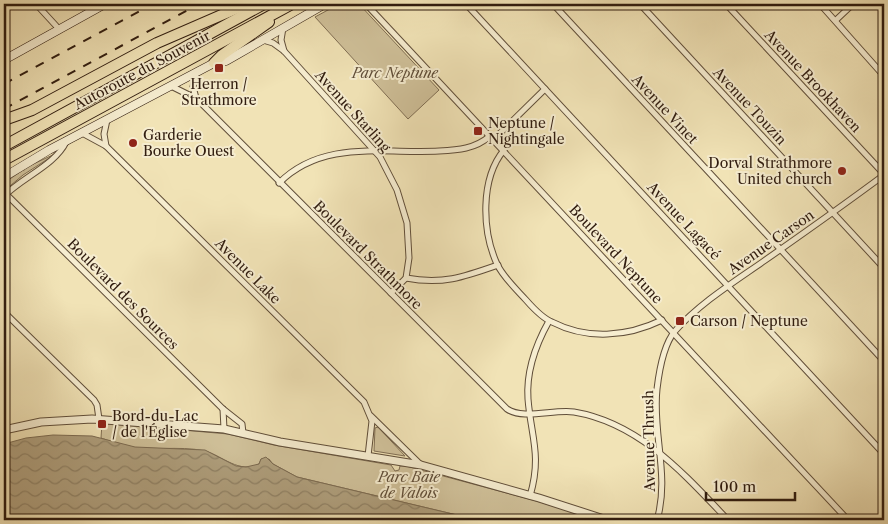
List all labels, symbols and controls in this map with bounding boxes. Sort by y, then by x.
street label: Avenue Brookhaven [760,25,865,136]
street label: Autoroute du Souvenir [70,26,213,114]
marker: Herron / Strathmore [213,62,225,74]
street label: Avenue Touzin [709,63,791,149]
park label: Parc Neptune [351,64,439,82]
street label: Avenue Starling [311,65,395,156]
street label: Avenue Vinet [627,70,702,148]
place label: Herron / Strathmore [181,75,257,109]
place label: Neptune / Nightingale [488,114,565,148]
marker: Neptune / Nightingale [472,125,484,137]
place label: Garderie Bourke Ouest [143,126,234,160]
marker: Garderie Bourke Ouest [127,137,139,149]
place label: Dorval Strathmore United church [708,154,832,188]
marker: Dorval Strathmore United church [836,165,848,177]
street label: Avenue Lagacé [643,178,725,264]
street label: Boulevard Strathmore [310,197,426,313]
street label: Boulevard Neptune [565,201,667,307]
street label: Avenue Carson [724,206,818,279]
street label: Avenue Lake [211,234,285,308]
street label: Boulevard des Sources [64,235,182,353]
place label: Carson / Neptune [690,312,808,330]
marker: Carson / Neptune [674,315,686,327]
street label: Avenue Thrush [639,390,659,493]
place label: Bord-du-Lac / de l'Église [112,407,198,441]
marker: Bord-du-Lac / de l'Église [96,418,108,430]
park label: Parc Baie de Valois [377,468,441,502]
scale bar [706,469,794,501]
text: 100 m [713,477,756,496]

